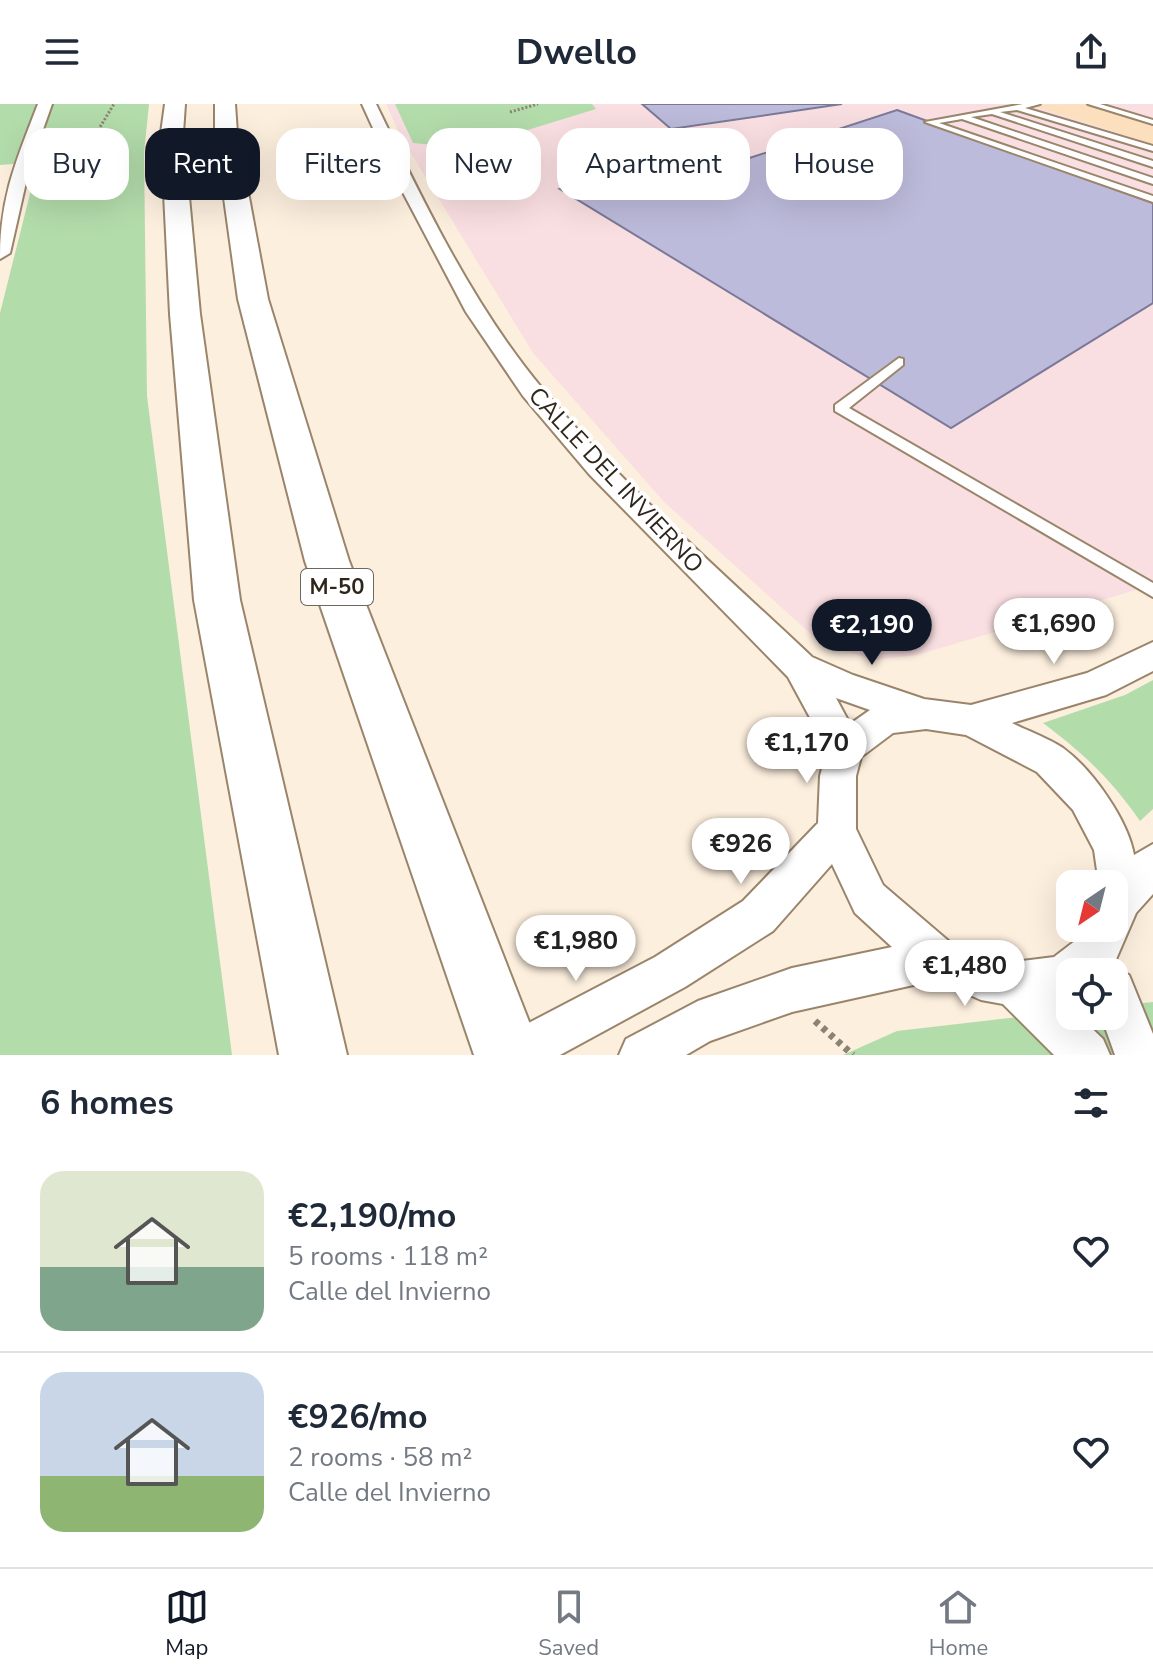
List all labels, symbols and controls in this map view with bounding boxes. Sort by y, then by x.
text: Dwello [516,28,637,77]
icon: menu [40,30,84,74]
icon: share [1069,30,1113,74]
chip: Buy [24,128,129,200]
chip: Rent [145,128,260,200]
chip: Filters [276,128,410,200]
chip: New [426,128,541,200]
chip: Apartment [557,128,750,200]
chip: House [766,128,903,200]
street label: CALLE DEL INVIERNO [521,380,711,580]
road number: M-50 [301,569,373,605]
pin: €1,690 [989,598,1119,666]
pin: €2,190 [807,599,937,667]
text: €1,690 [1012,606,1096,641]
text: €2,190 [830,607,914,642]
pin: €1,170 [742,717,872,785]
text: €1,170 [765,725,849,760]
pin: €926 [694,818,788,886]
text: €926 [710,826,772,861]
north arrow [1056,870,1128,942]
map controls [1056,870,1128,1030]
pin: €1,980 [511,915,641,983]
text: €1,980 [534,923,618,958]
pin: €1,480 [900,940,1030,1008]
text: €1,480 [923,948,1007,983]
button: locate [1056,958,1128,1030]
text: 6 homes [40,1080,174,1126]
icon: filters [1069,1081,1113,1125]
text: €2,190/mo [288,1193,456,1239]
icon: home [104,1203,200,1299]
icon: heart [1069,1229,1113,1273]
text: 5 rooms · 118 m² [288,1239,488,1274]
text: Calle del Invierno [288,1274,491,1309]
text: €926/mo [288,1394,428,1440]
icon: home [104,1404,200,1500]
icon: heart [1069,1430,1113,1474]
text: 2 rooms · 58 m² [288,1440,472,1475]
text: Calle del Invierno [288,1475,491,1510]
tab: Map [165,1585,209,1663]
tab: Saved [538,1585,599,1663]
tab: Home [929,1585,988,1663]

